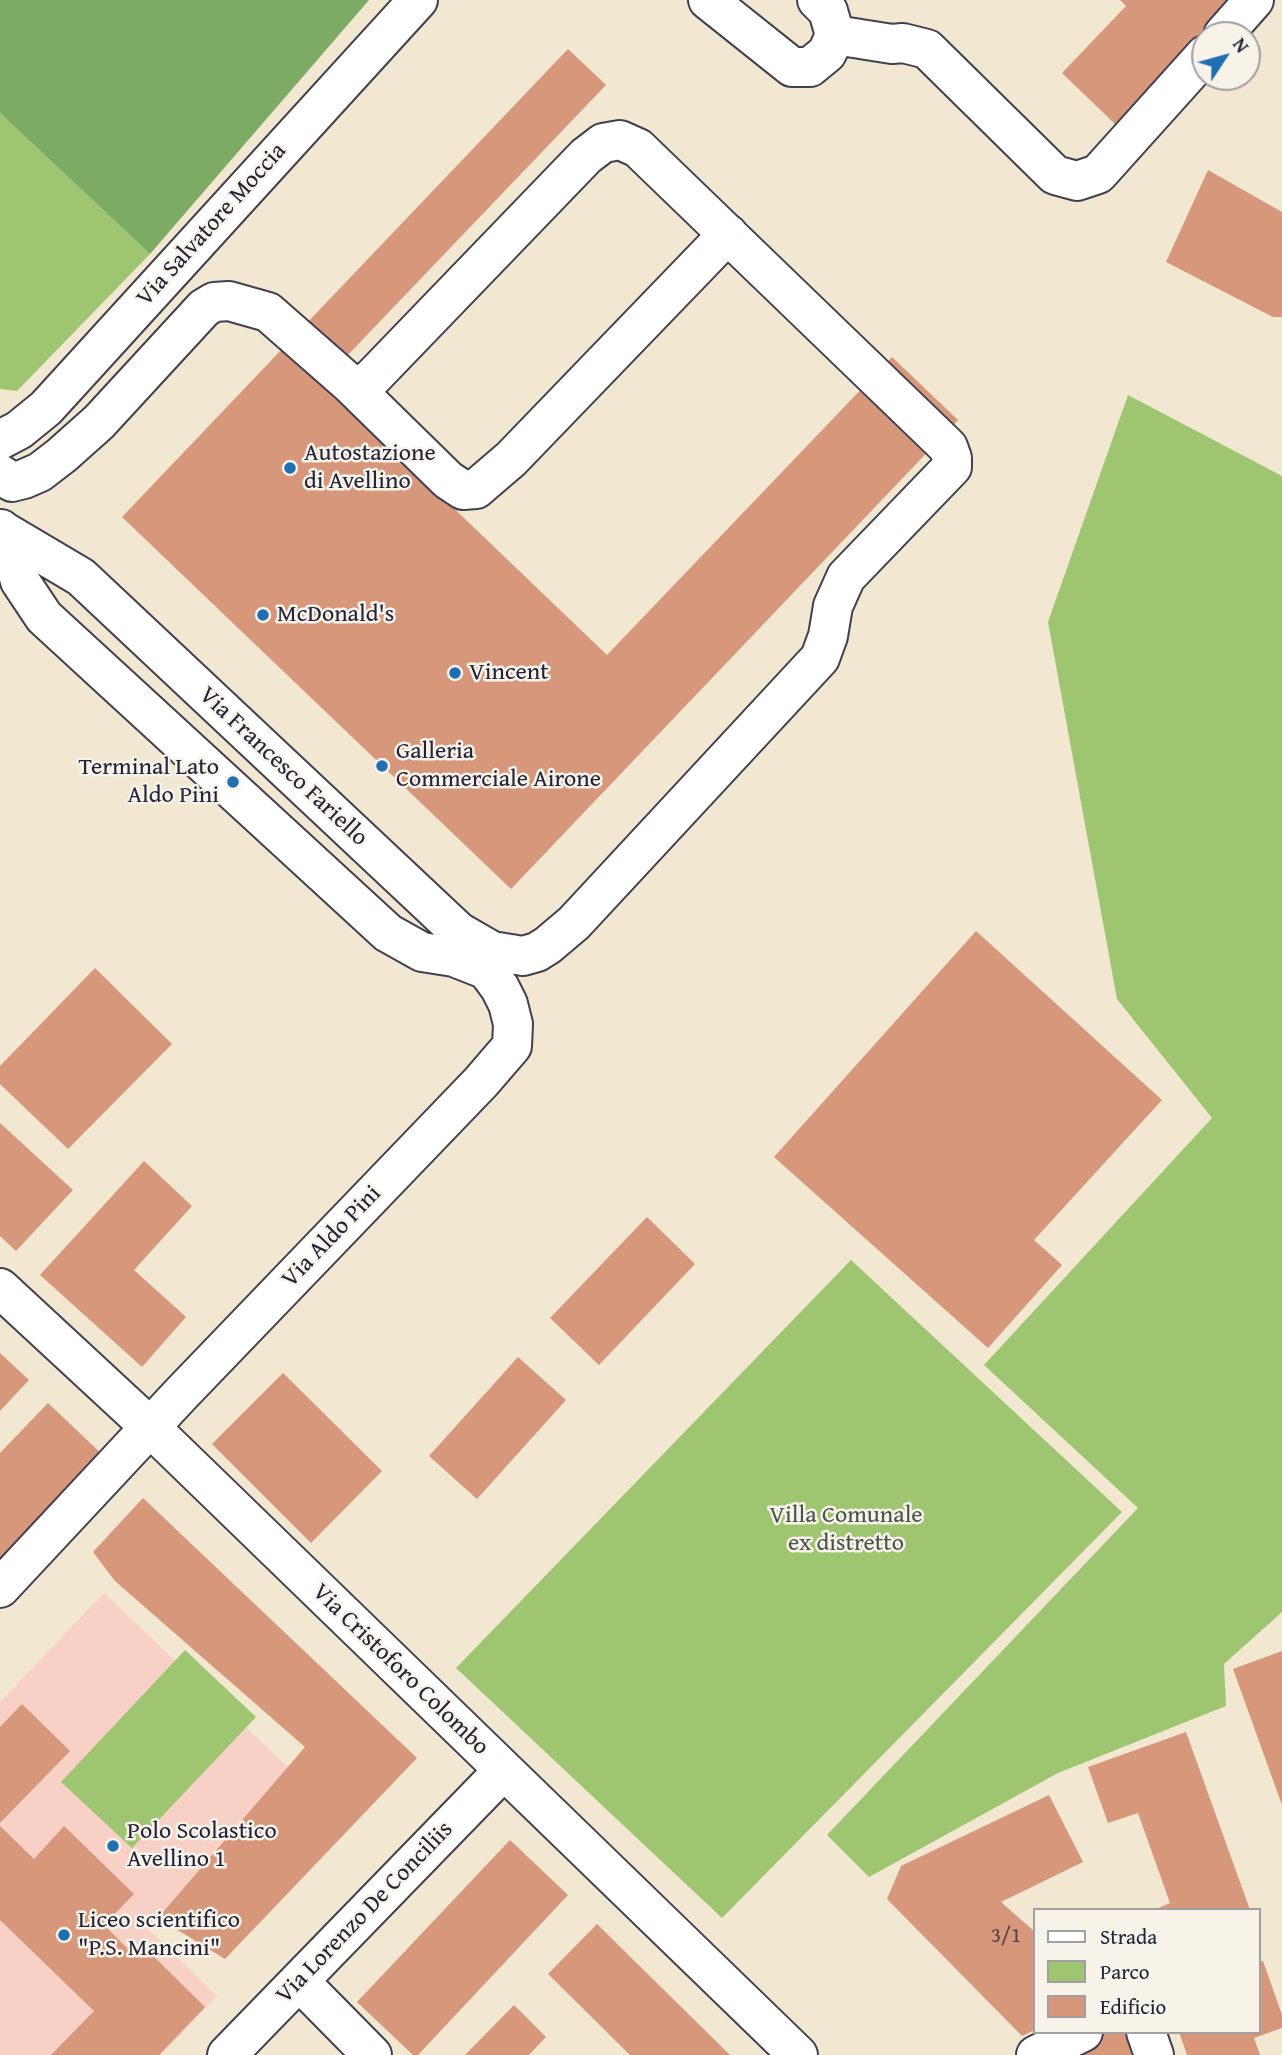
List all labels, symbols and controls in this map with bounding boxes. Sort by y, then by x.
north arrow [1191,21,1261,91]
text: N [1226,31,1256,58]
street label: Via Salvatore Moccia [131,137,293,313]
place label: Autostazione di Avellino [304,440,436,496]
marker: Autostazione di Avellino [282,460,298,476]
place label: McDonald's [277,601,394,629]
marker: McDonald's [255,607,271,623]
place label: Vincent [469,659,549,687]
marker: Vincent [447,665,463,681]
street label: Via Francesco Fariello [193,681,373,853]
place label: Galleria Commerciale Airone [396,738,601,794]
place label: Terminal Lato Aldo Pini [78,754,219,810]
marker: Galleria Commerciale Airone [374,758,390,774]
marker: Terminal Lato Aldo Pini [225,774,241,790]
street label: Via Aldo Pini [276,1180,388,1294]
park label: Villa Comunale ex distretto [769,1502,923,1558]
street label: Via Cristoforo Colombo [306,1578,494,1762]
street label: Via Lorenzo De Conciliis [270,1816,460,2010]
place label: Polo Scolastico Avellino 1 [127,1818,277,1874]
marker: Polo Scolastico Avellino 1 [105,1838,121,1854]
place label: Liceo scientifico "P.S. Mancini" [78,1907,240,1963]
legend [1034,1908,1261,2034]
text: Strada [1100,1921,1157,1952]
house number: 3/1 [991,1924,1021,1950]
marker: Liceo scientifico "P.S. Mancini" [56,1927,72,1943]
text: Parco [1100,1956,1150,1987]
text: Edificio [1100,1991,1166,2022]

